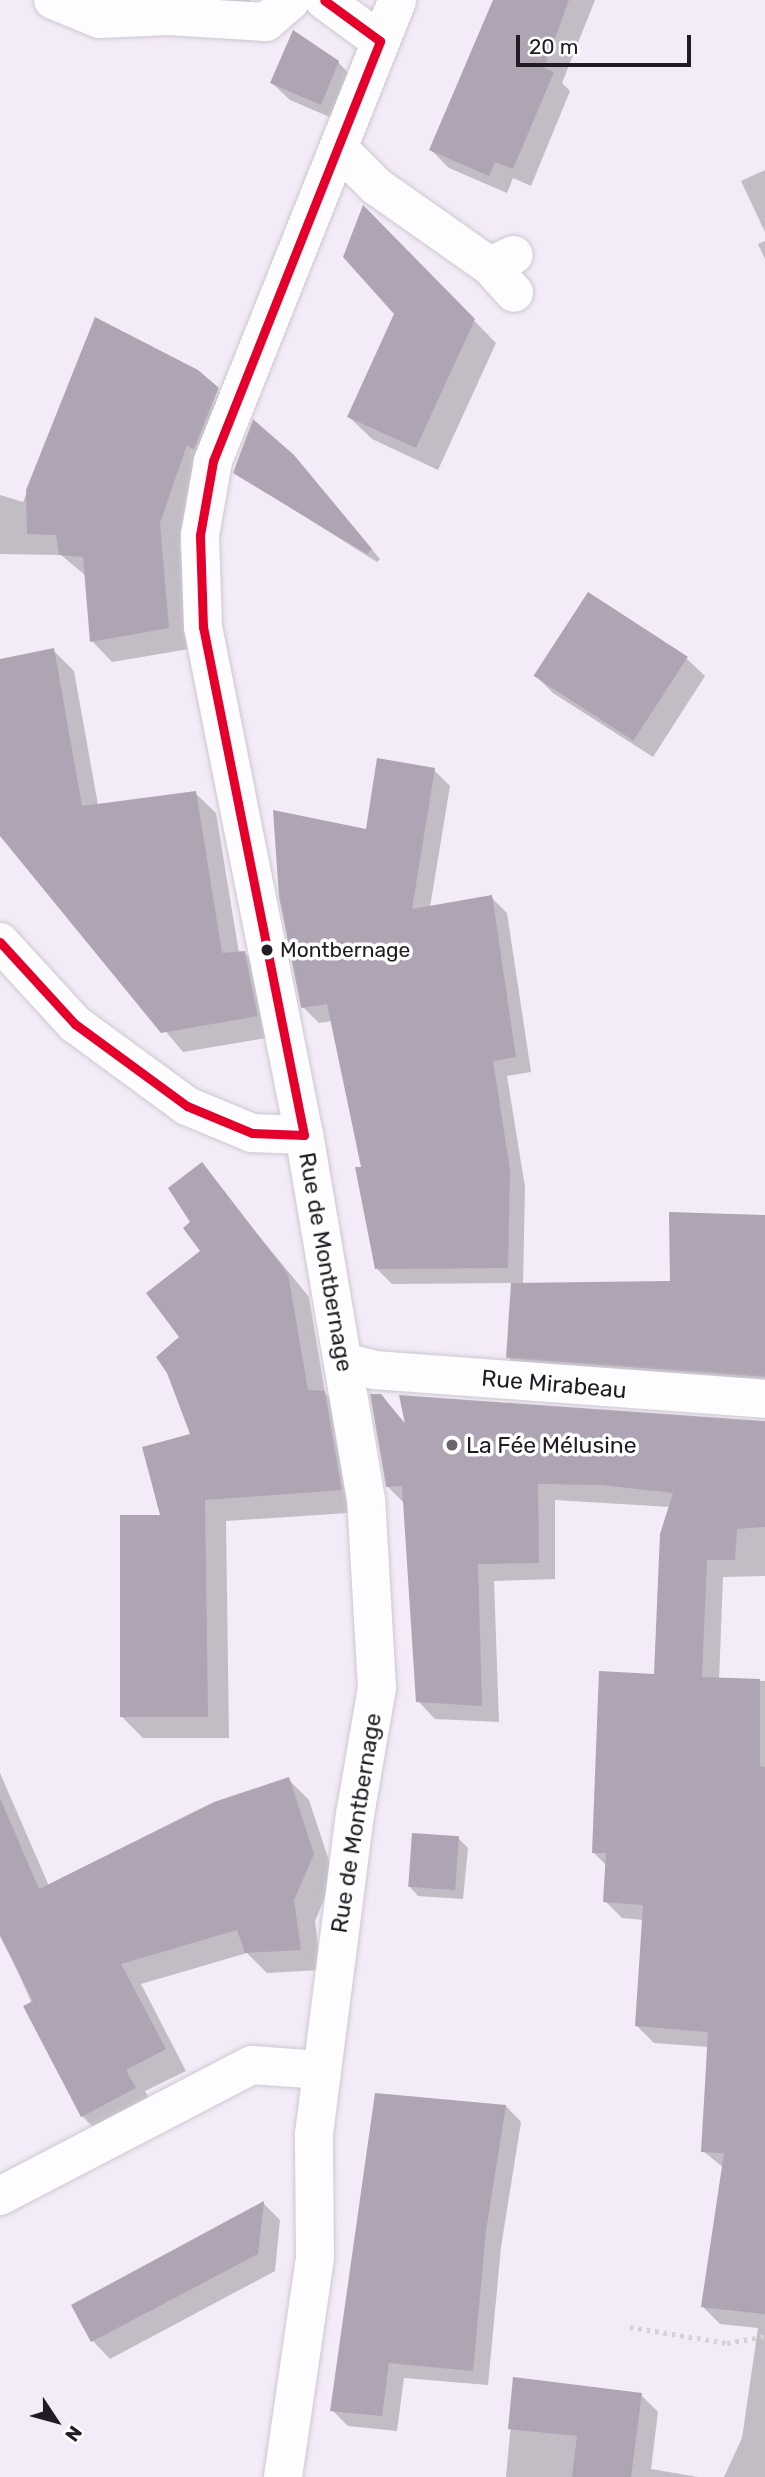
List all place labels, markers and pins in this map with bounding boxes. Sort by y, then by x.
place label: Montbernage [280,937,410,963]
marker: Montbernage [260,943,274,957]
place label: La Fée Mélusine [466,1431,637,1459]
marker: La Fée Mélusine [444,1437,460,1453]

